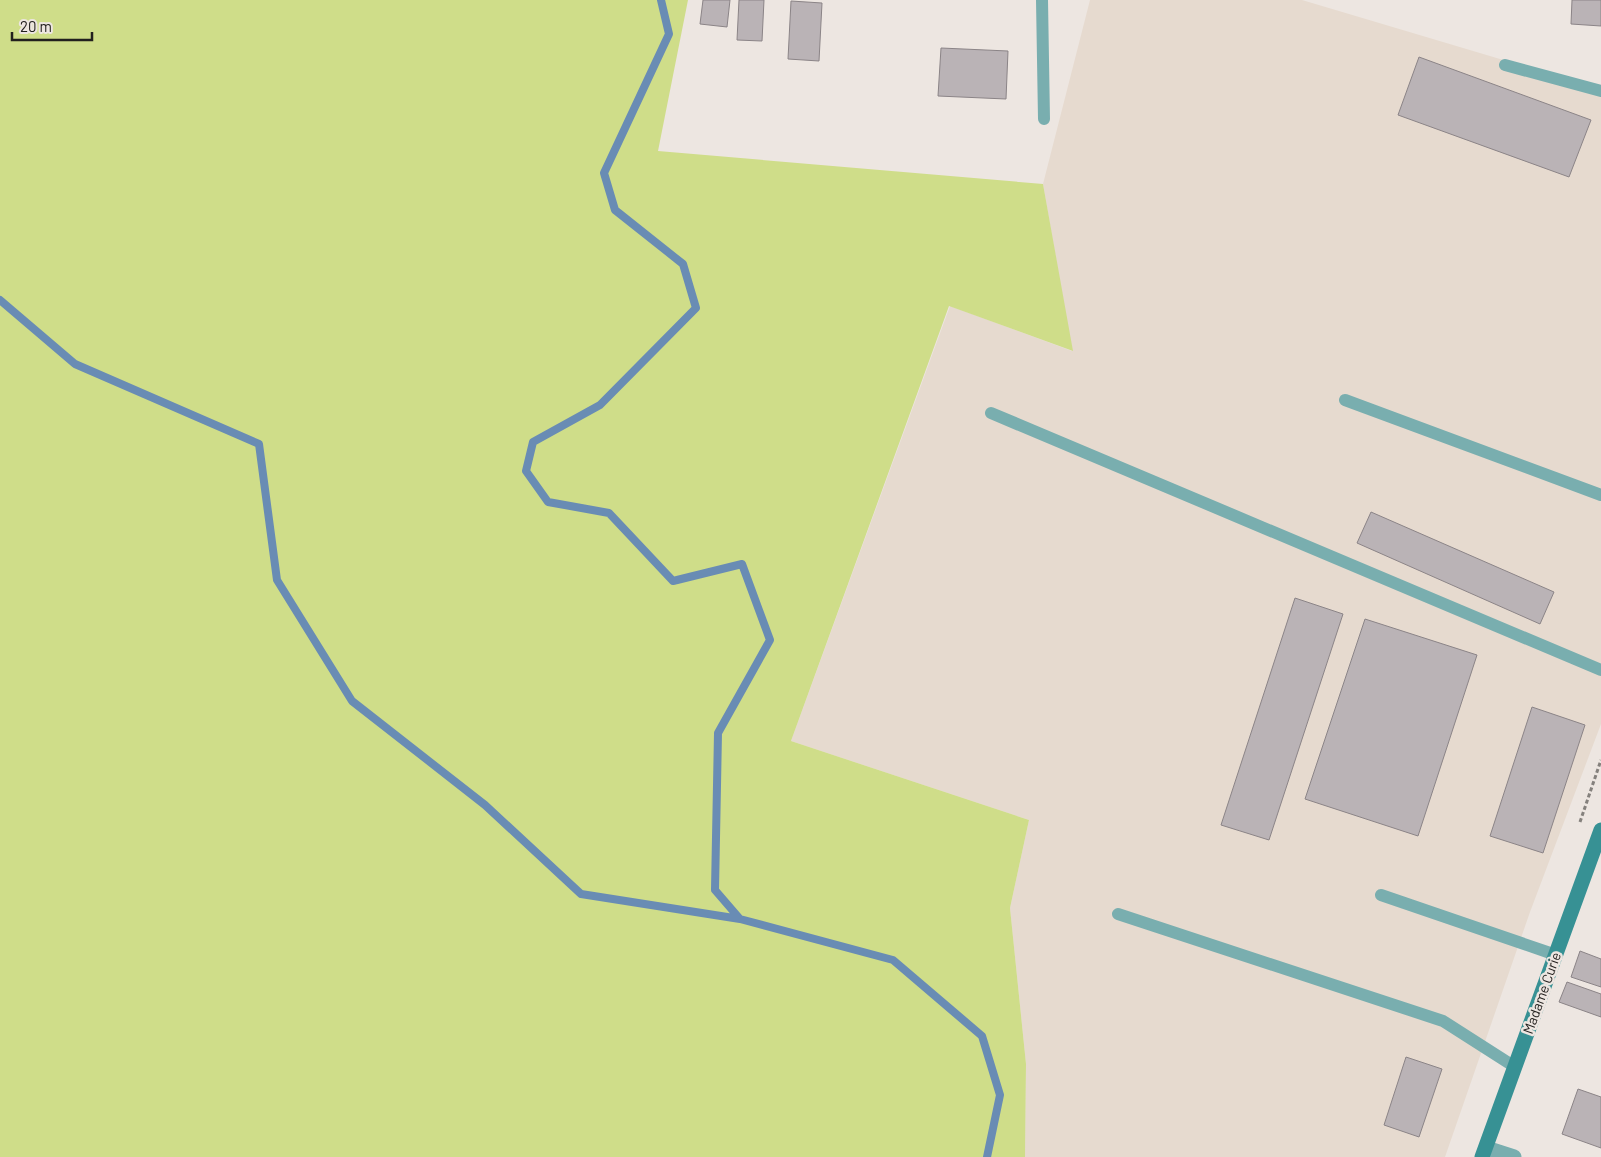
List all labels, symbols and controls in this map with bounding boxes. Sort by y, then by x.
scale bar [12,10,92,42]
text: 20 m [20,17,52,35]
street label: Madame Curie [1519,950,1564,1036]

